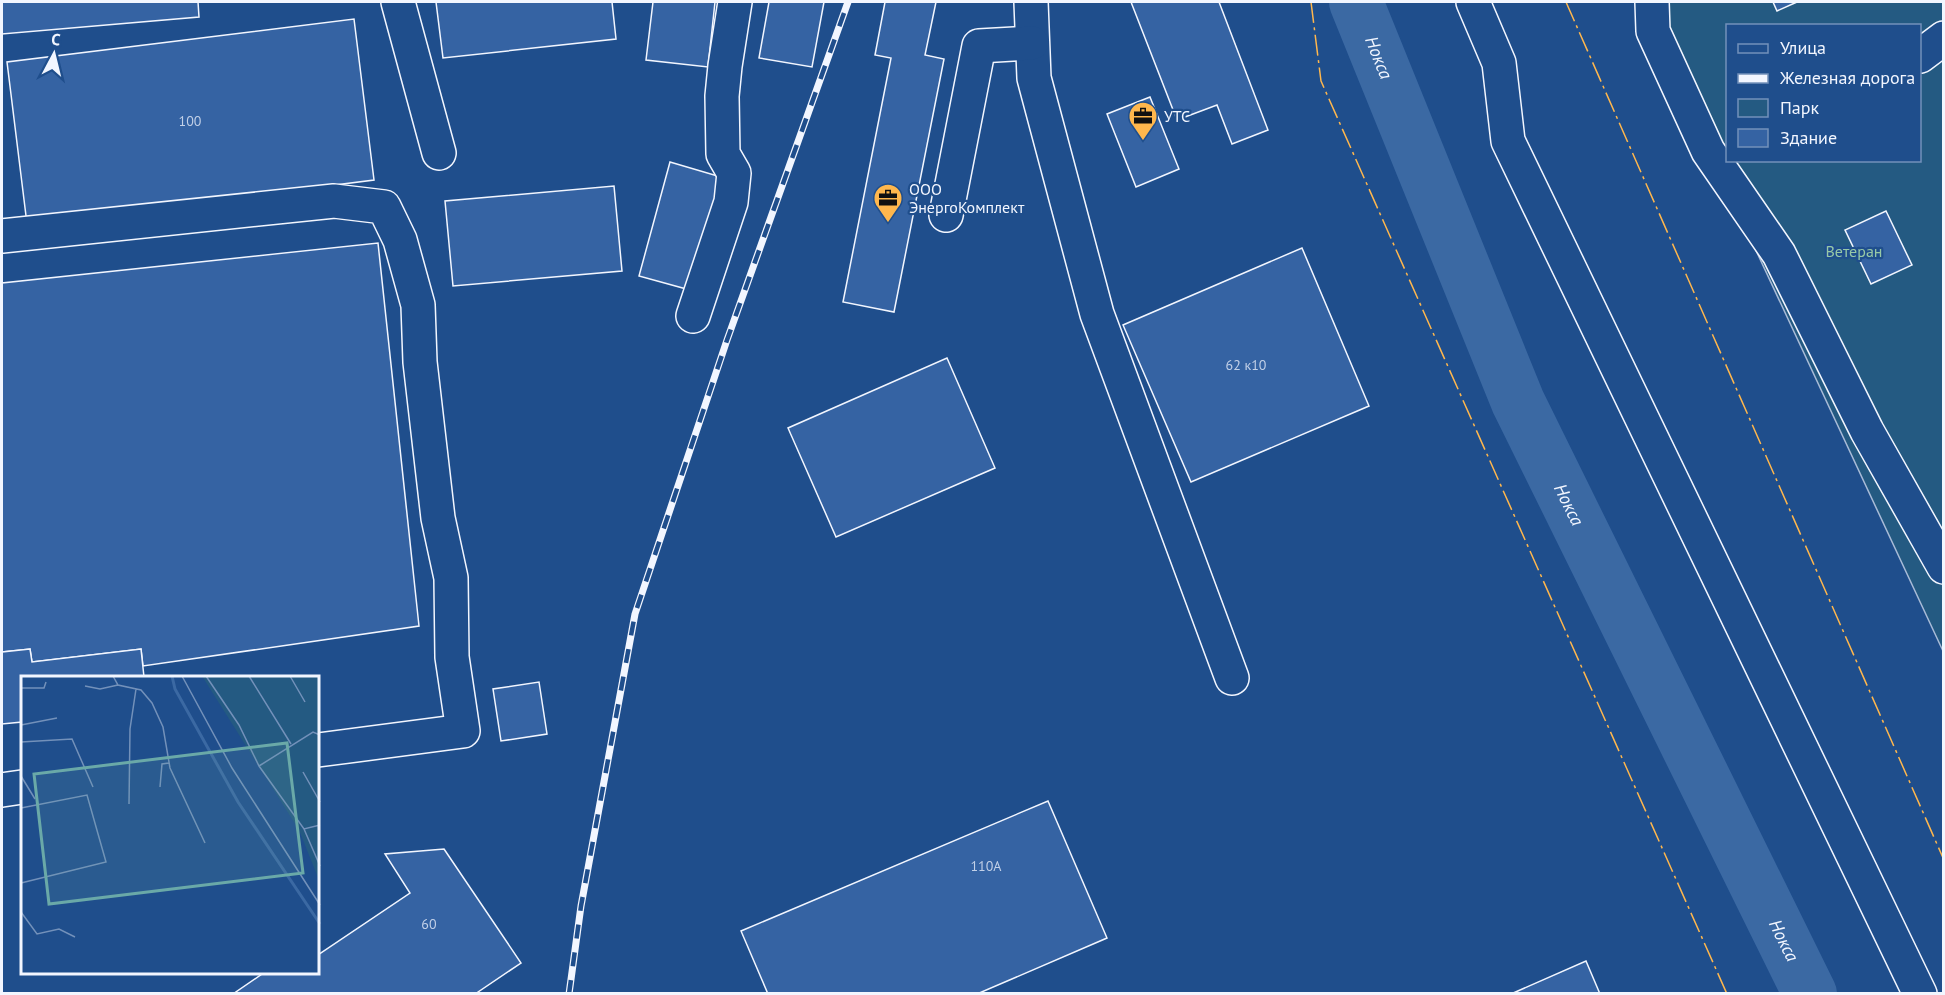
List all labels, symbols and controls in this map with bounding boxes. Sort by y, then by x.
north arrow [24,24,84,84]
legend [1726,24,1921,162]
text: С [50,29,62,50]
water label: Нокса [1360,33,1398,82]
text: Улица [1780,36,1826,59]
text: Железная дорога [1779,66,1915,89]
text: Парк [1780,96,1820,119]
office icon: УТС [1127,100,1159,142]
place label: УТС [1164,106,1190,126]
house number: 100 [179,112,202,130]
text: Здание [1780,126,1837,149]
place label: ООО ЭнергоКомплект [909,179,1025,217]
office icon: ООО ЭнергоКомплект [872,182,904,224]
park label: Ветеран [1826,241,1882,261]
house number: 62 к10 [1226,356,1267,374]
water label: Нокса [1549,479,1589,530]
inset map [21,676,320,974]
house number: 110А [970,857,1002,875]
house number: 60 [421,915,437,933]
water label: Нокса [1764,915,1804,965]

